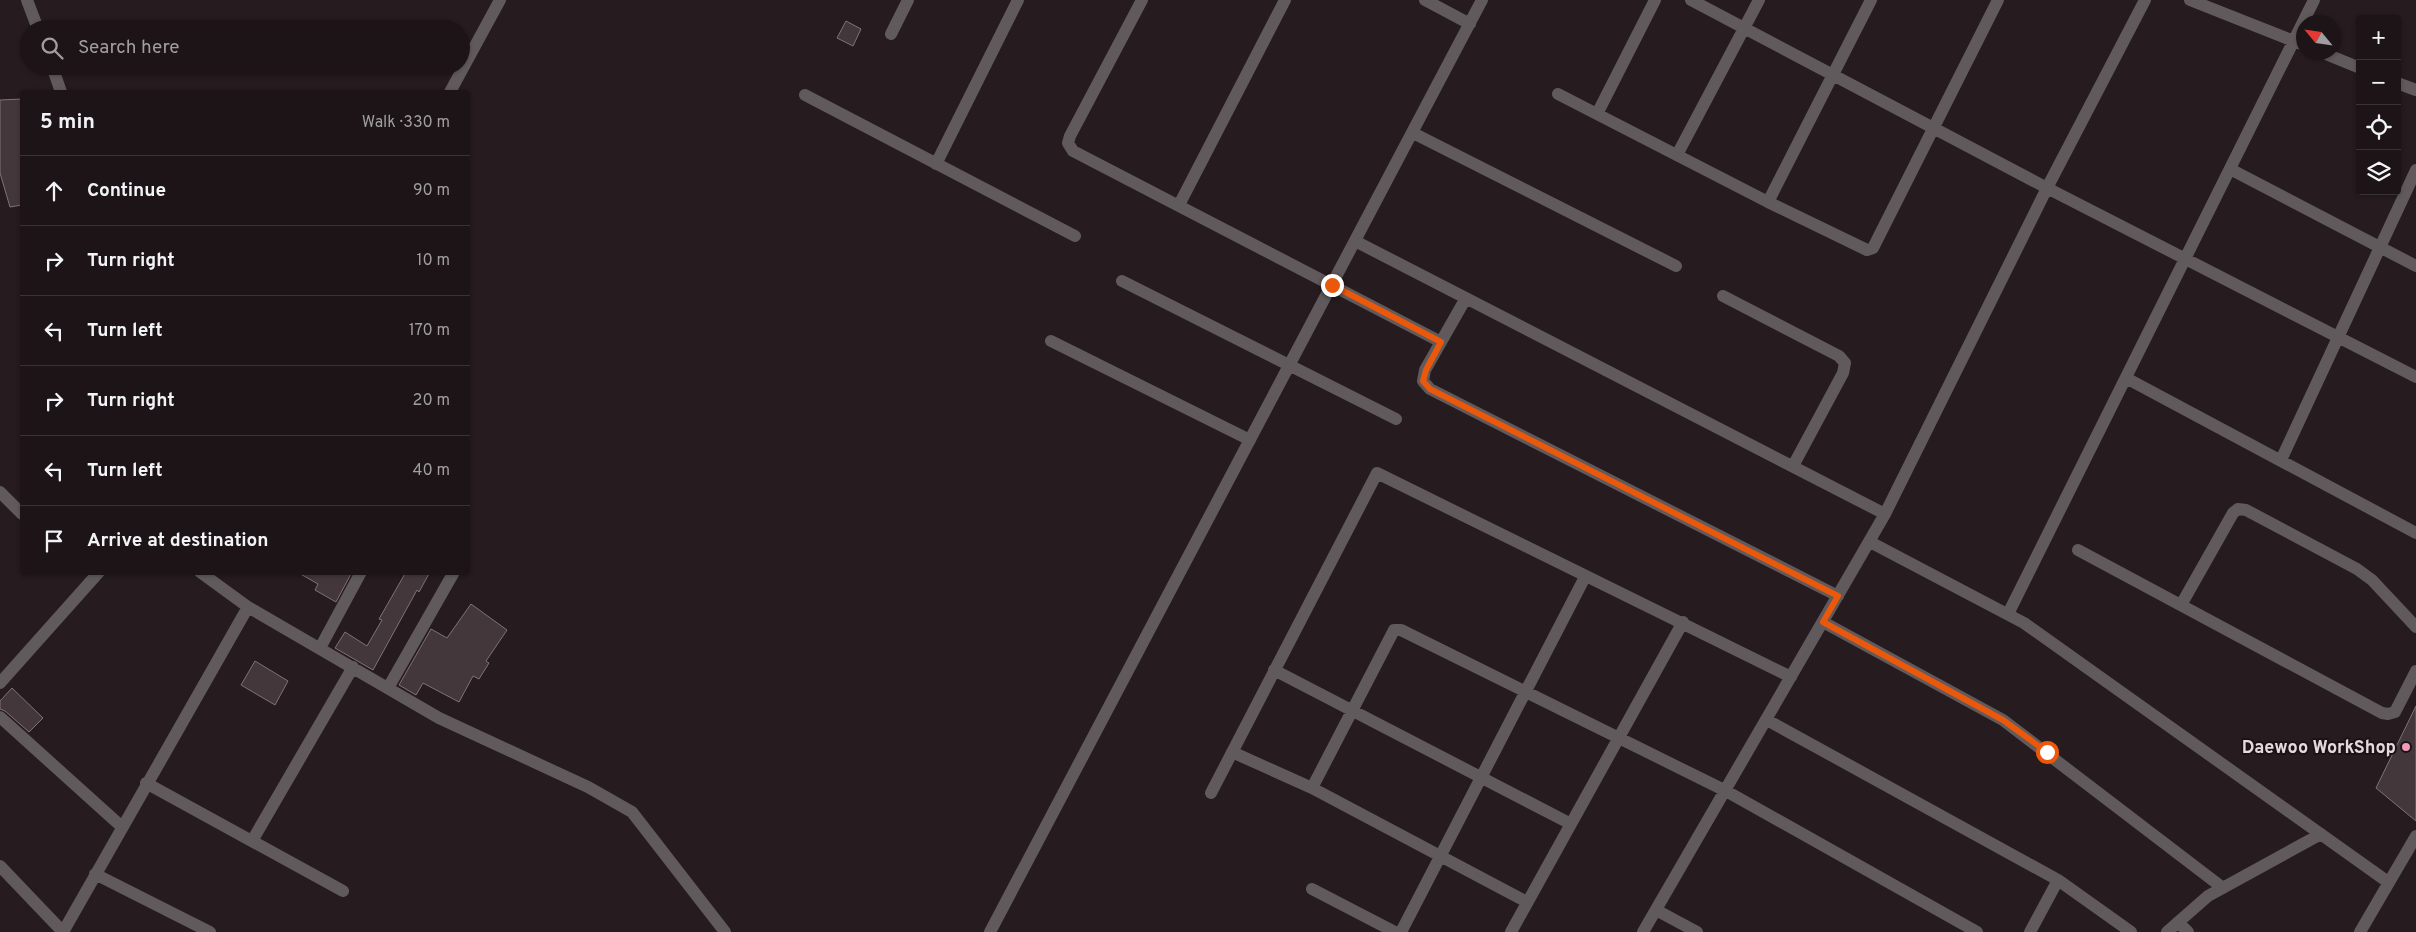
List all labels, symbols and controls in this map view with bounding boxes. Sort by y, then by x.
north arrow [2296,15,2341,60]
map controls [2356,15,2401,195]
button: + [2356,15,2401,60]
search box [20,20,470,75]
icon: search [38,34,66,62]
text: Search here [78,36,180,60]
button: − [2356,60,2401,105]
button: locate [2356,105,2401,150]
text: 5 min [40,109,95,136]
text: Walk · 330 m [362,113,450,133]
button: layers [2356,150,2401,195]
icon: ahead [40,177,68,205]
text: Continue [87,179,166,203]
text: 90 m [413,181,450,201]
icon: right [40,247,68,275]
text: Turn right [87,249,175,273]
text: 10 m [416,251,450,271]
route end [1321,274,1344,297]
icon: left [40,317,68,345]
text: Turn left [87,319,163,343]
text: 170 m [409,321,450,341]
icon: right [40,387,68,415]
text: Turn right [87,389,175,413]
text: 20 m [413,391,450,411]
icon: left [40,457,68,485]
text: Turn left [87,459,163,483]
text: 40 m [412,461,450,481]
icon: arrive [40,527,68,555]
text: Arrive at destination [87,529,268,553]
place label: Daewoo WorkShop [2242,737,2396,760]
route start [2036,741,2059,764]
marker: Daewoo WorkShop [2400,741,2412,753]

